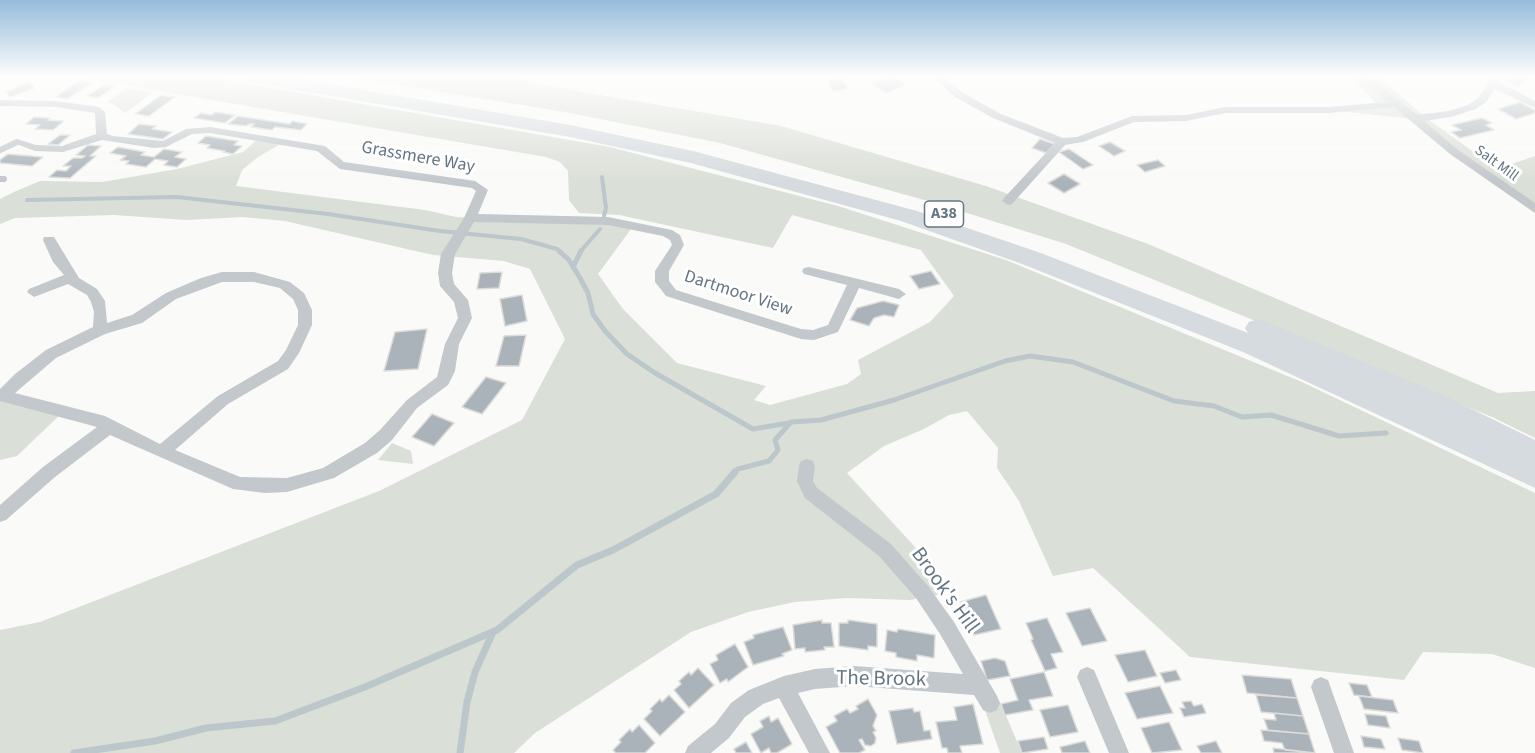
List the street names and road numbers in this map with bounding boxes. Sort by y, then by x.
street label: Grassmere Way [360,137,476,179]
street label: Salt Mill [1471,142,1521,186]
road number: A38 [924,201,964,227]
street label: Dartmoor View [681,266,795,322]
street label: Brook's Hill [904,543,984,639]
street label: The Brook [836,667,926,693]

